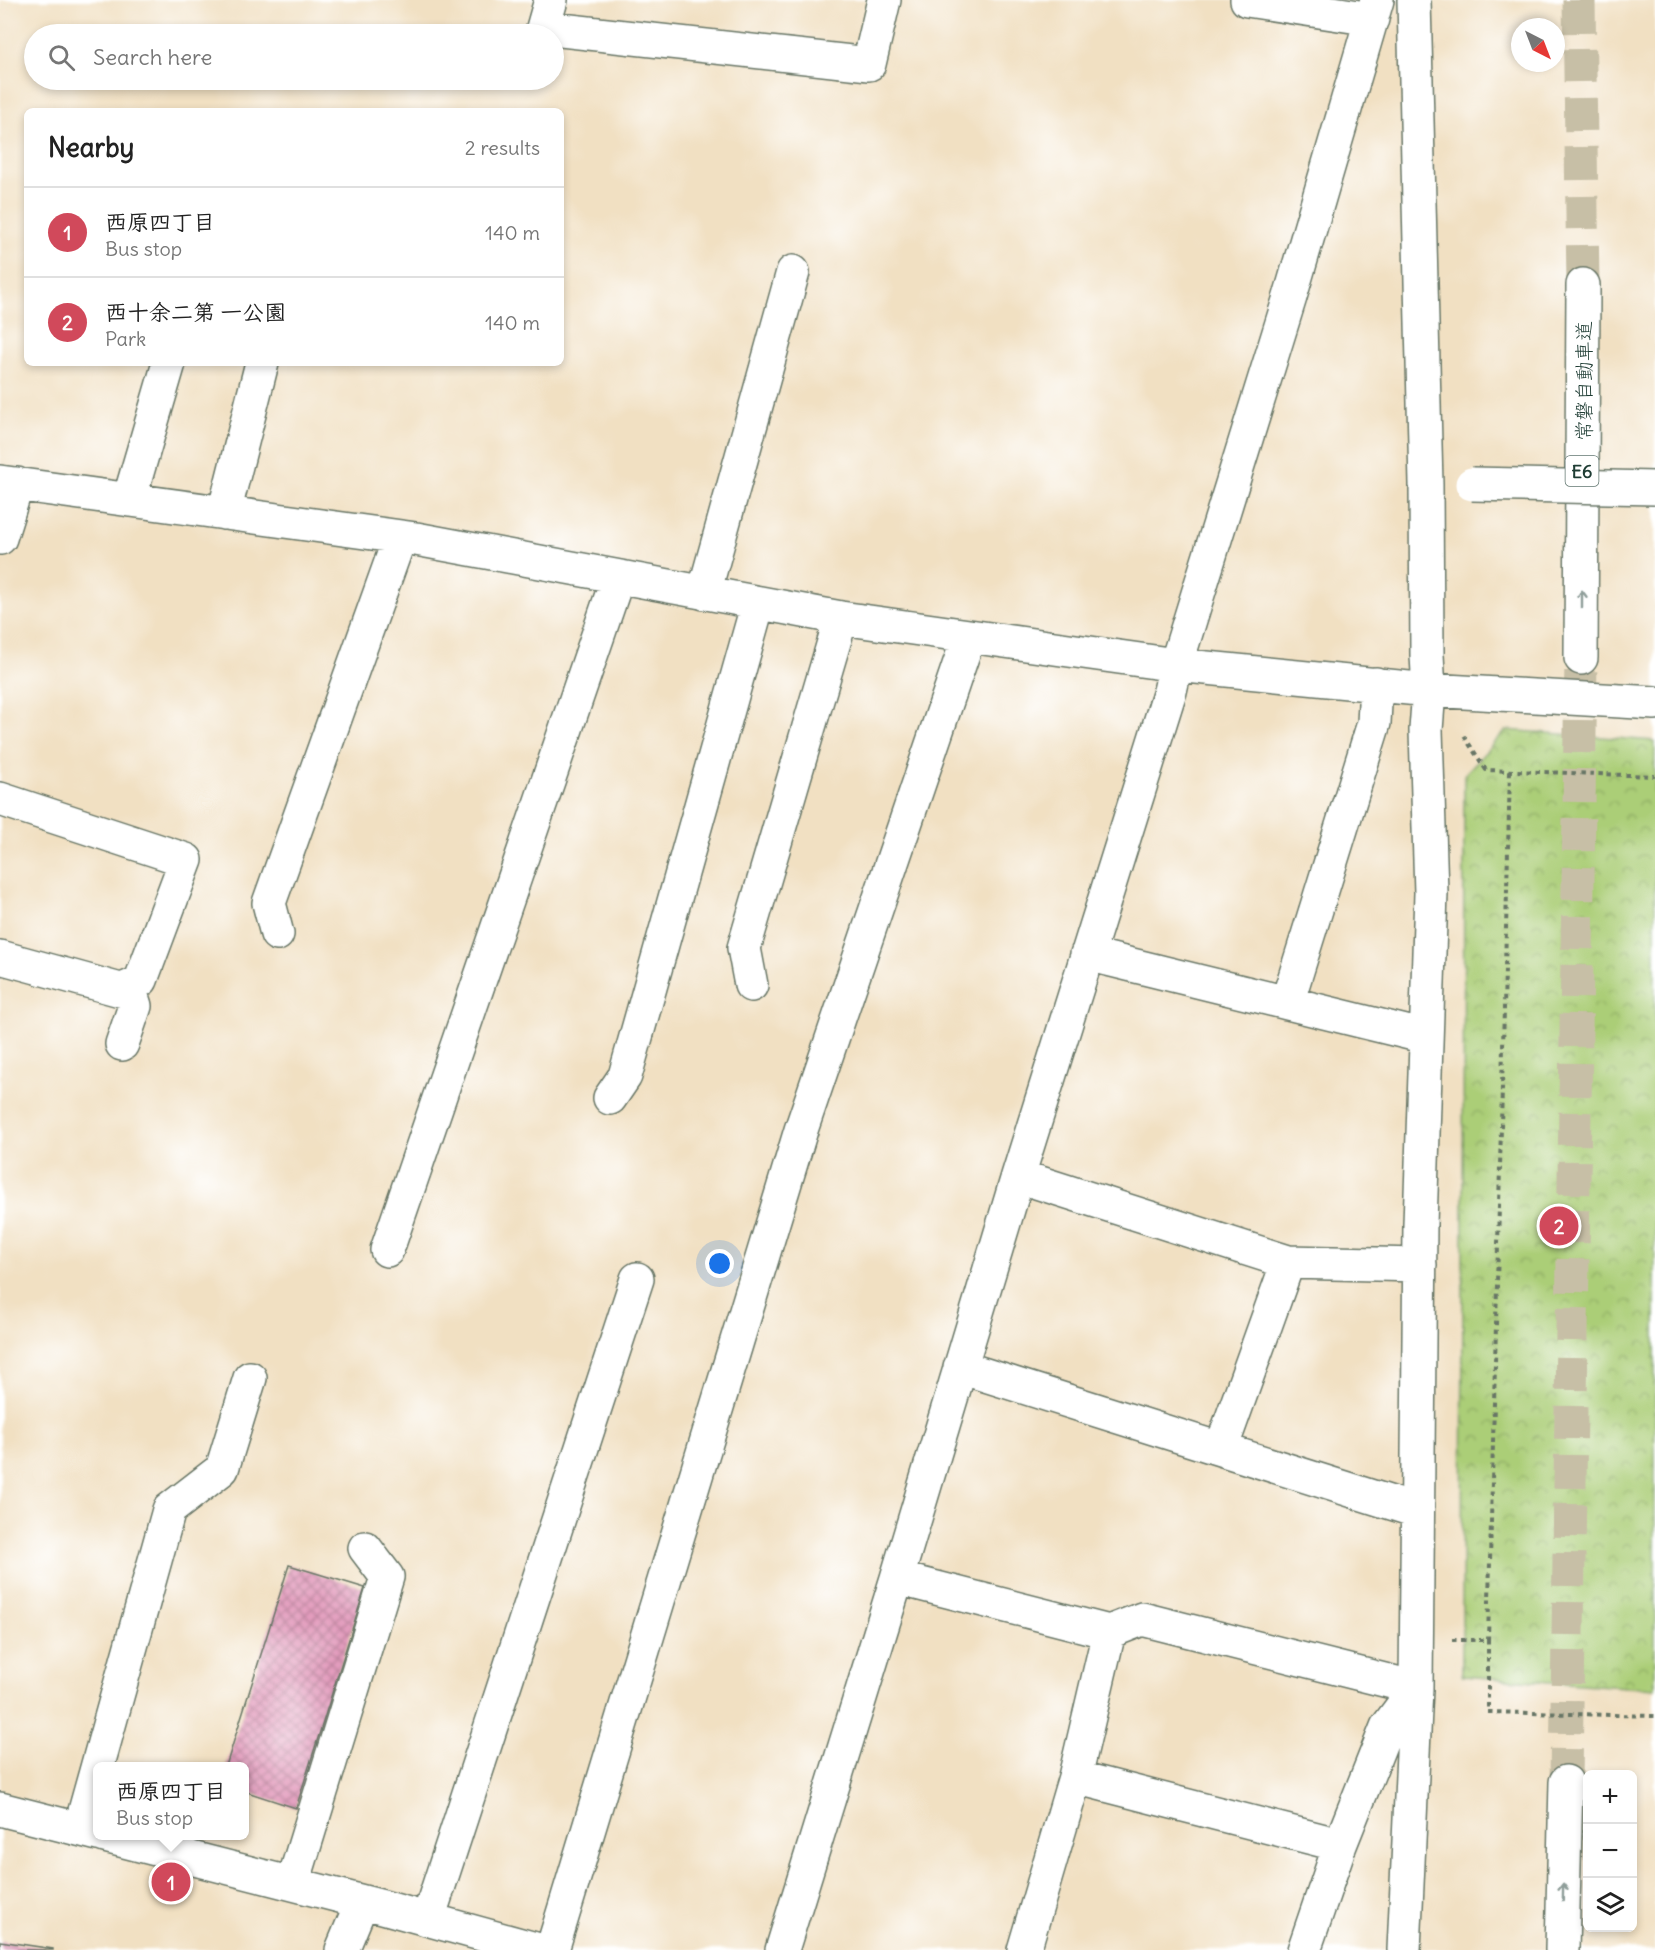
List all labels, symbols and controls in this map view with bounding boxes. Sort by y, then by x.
north arrow [1511,18,1565,72]
search box [24,24,564,90]
icon: search [45,41,78,74]
text: Search here [93,43,212,71]
text: Nearby [48,131,134,164]
text: 2 results [465,135,540,160]
text: 西原四丁目 [105,208,215,236]
text: 1 [64,220,71,245]
text: 140 m [485,220,540,245]
text: Bus stop [105,236,182,261]
text: 西十余二第 一公園 [105,298,286,326]
text: 2 [62,310,73,335]
text: 140 m [485,310,540,335]
street label: 常磐自動車道 [1571,321,1596,441]
text: Park [105,326,146,351]
road number: E6 [1566,456,1598,486]
one-way arrow [1576,590,1588,610]
pin: 2 [1540,1204,1578,1248]
your location [705,1249,734,1278]
popup [93,1762,249,1840]
map controls [1583,1770,1637,1932]
button: + [1583,1770,1637,1824]
text: 西原四丁目 [116,1777,226,1805]
text: Bus stop [116,1805,193,1830]
button: − [1583,1824,1637,1878]
pin: 1 [152,1860,190,1904]
button: layers [1583,1878,1637,1932]
one-way arrow [1557,1882,1569,1902]

